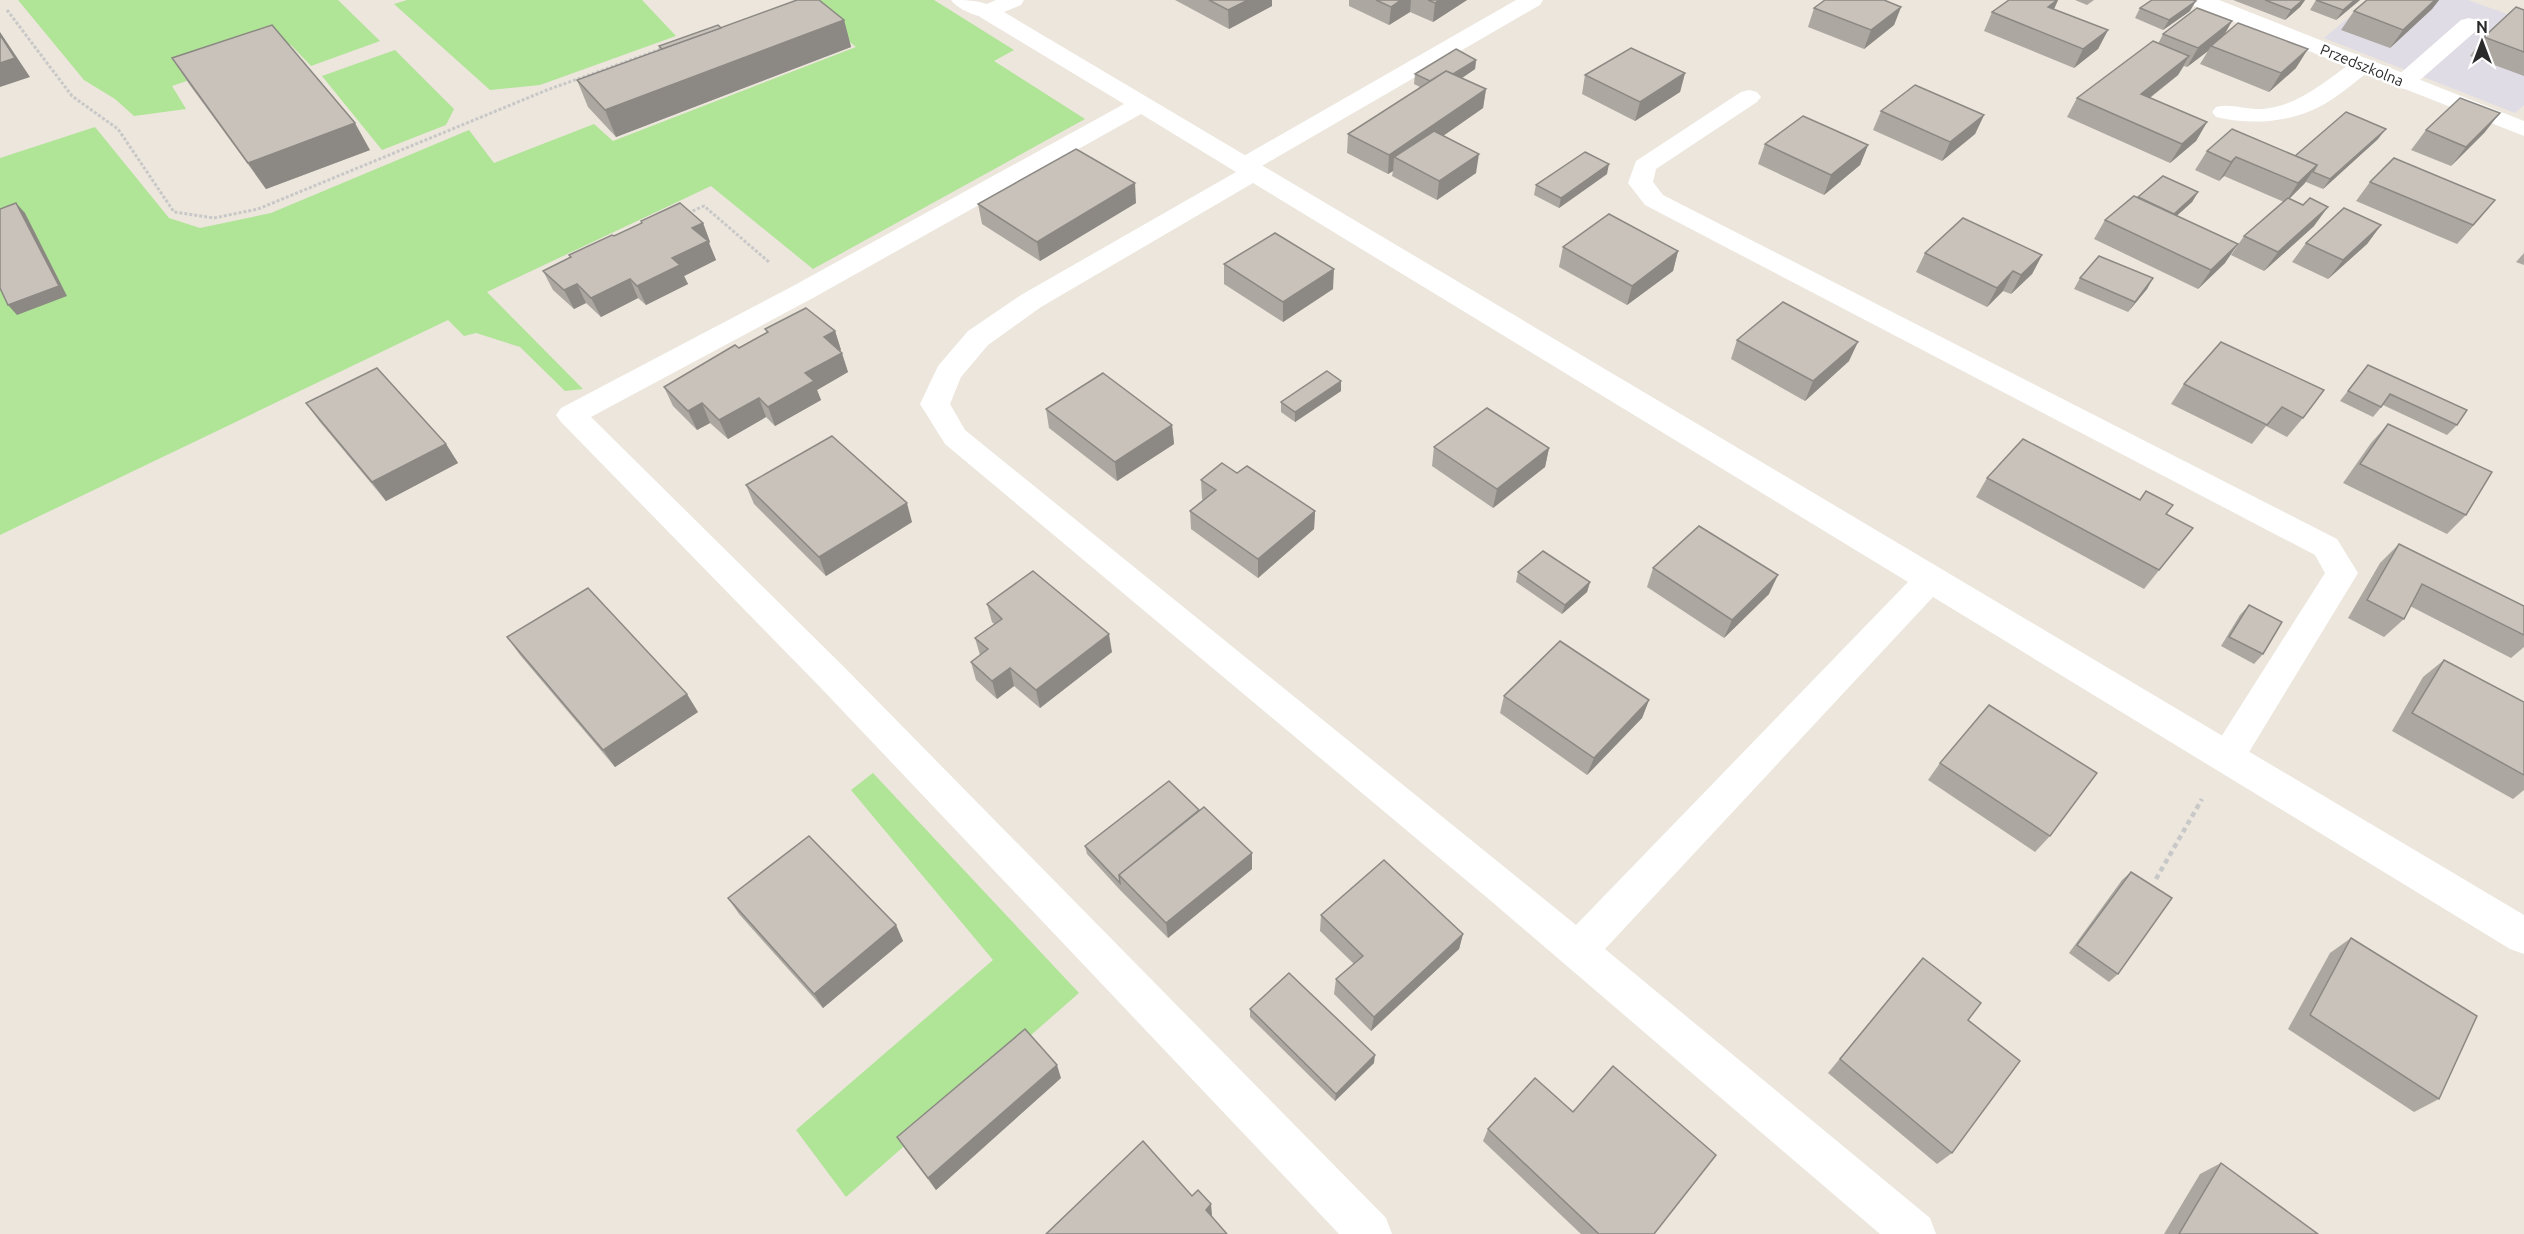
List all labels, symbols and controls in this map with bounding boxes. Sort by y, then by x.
north arrow [2452,12,2512,72]
text: N [2476,18,2488,36]
street label: Przedszkolna [2318,41,2406,89]

